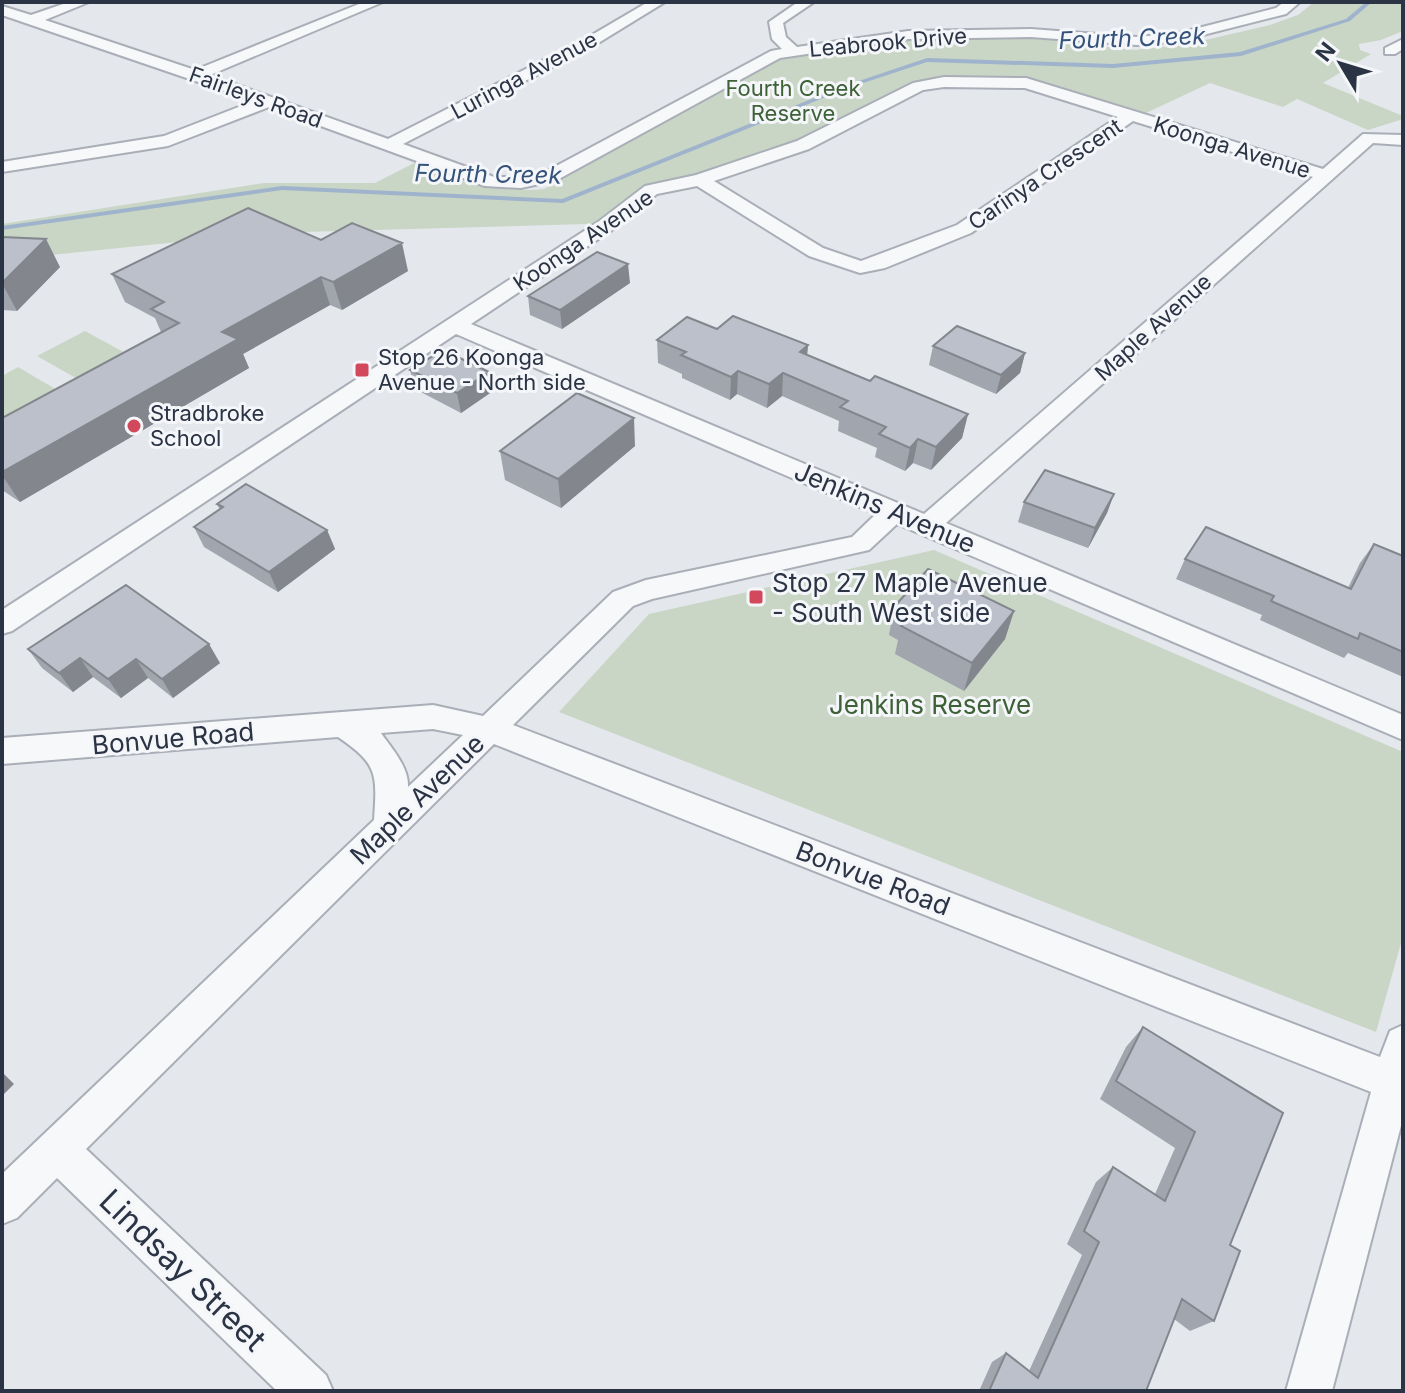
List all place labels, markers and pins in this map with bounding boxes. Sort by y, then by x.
place label: Stop 26 Koonga Avenue - North side [378,344,586,395]
marker: Stop 26 Koonga Avenue - North side [353,361,371,379]
place label: Stradbroke School [150,400,264,451]
marker: Stradbroke School [125,417,143,435]
place label: Stop 27 Maple Avenue - South West side [772,567,1048,628]
marker: Stop 27 Maple Avenue - South West side [747,588,765,606]

